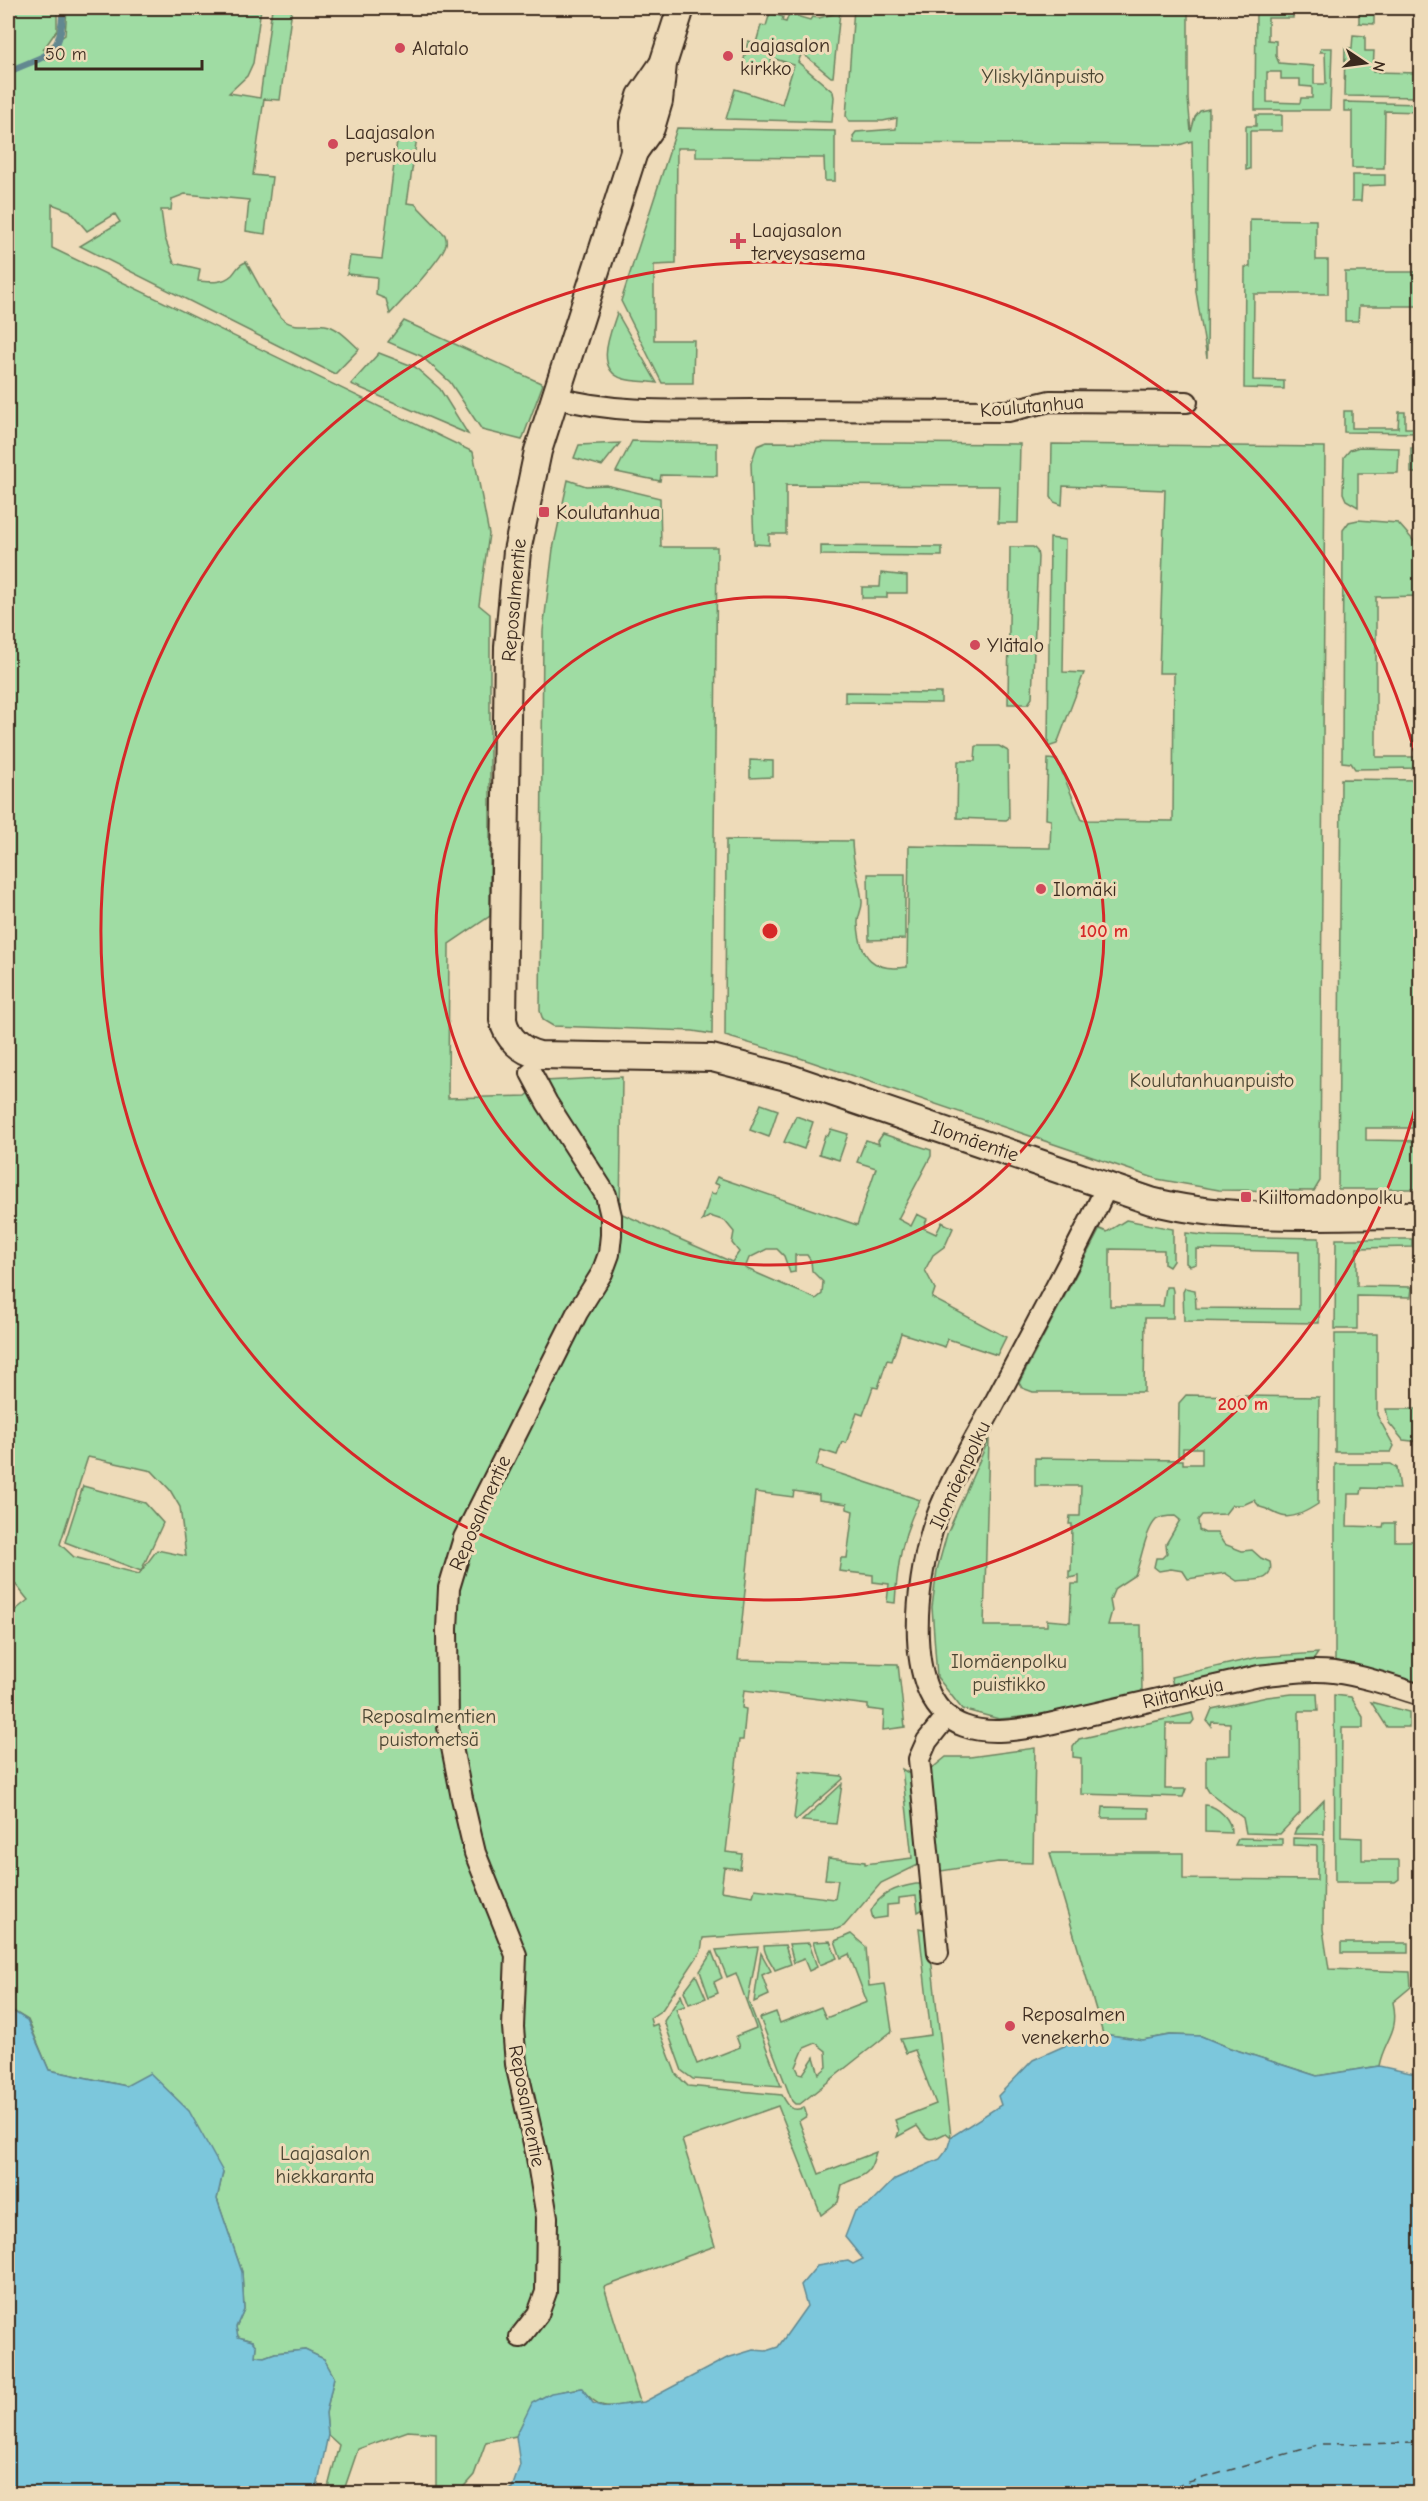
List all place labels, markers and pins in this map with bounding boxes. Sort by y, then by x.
place label: Laajasalon kirkko [740,34,830,80]
place label: Alatalo [412,37,469,60]
marker: Alatalo [393,41,407,55]
marker: Laajasalon kirkko [721,49,735,63]
place label: Laajasalon peruskoulu [345,121,437,167]
marker: Laajasalon peruskoulu [326,137,340,151]
place label: Laajasalon terveysasema [751,219,866,265]
marker: Laajasalon terveysasema [729,232,747,250]
place label: Koulutanhua [556,501,660,524]
marker: Koulutanhua [537,505,551,519]
place label: Ylätalo [987,634,1044,657]
marker: Ylätalo [968,638,982,652]
place label: Ilomäki [1053,878,1117,901]
marker: Ilomäki [1034,882,1048,896]
centre of rings [760,921,780,941]
place label: Kiiltomadonpolku [1258,1186,1403,1209]
marker: Kiiltomadonpolku [1239,1190,1253,1204]
place label: Reposalmen venekerho [1021,2003,1125,2049]
marker: Reposalmen venekerho [1003,2019,1017,2033]

